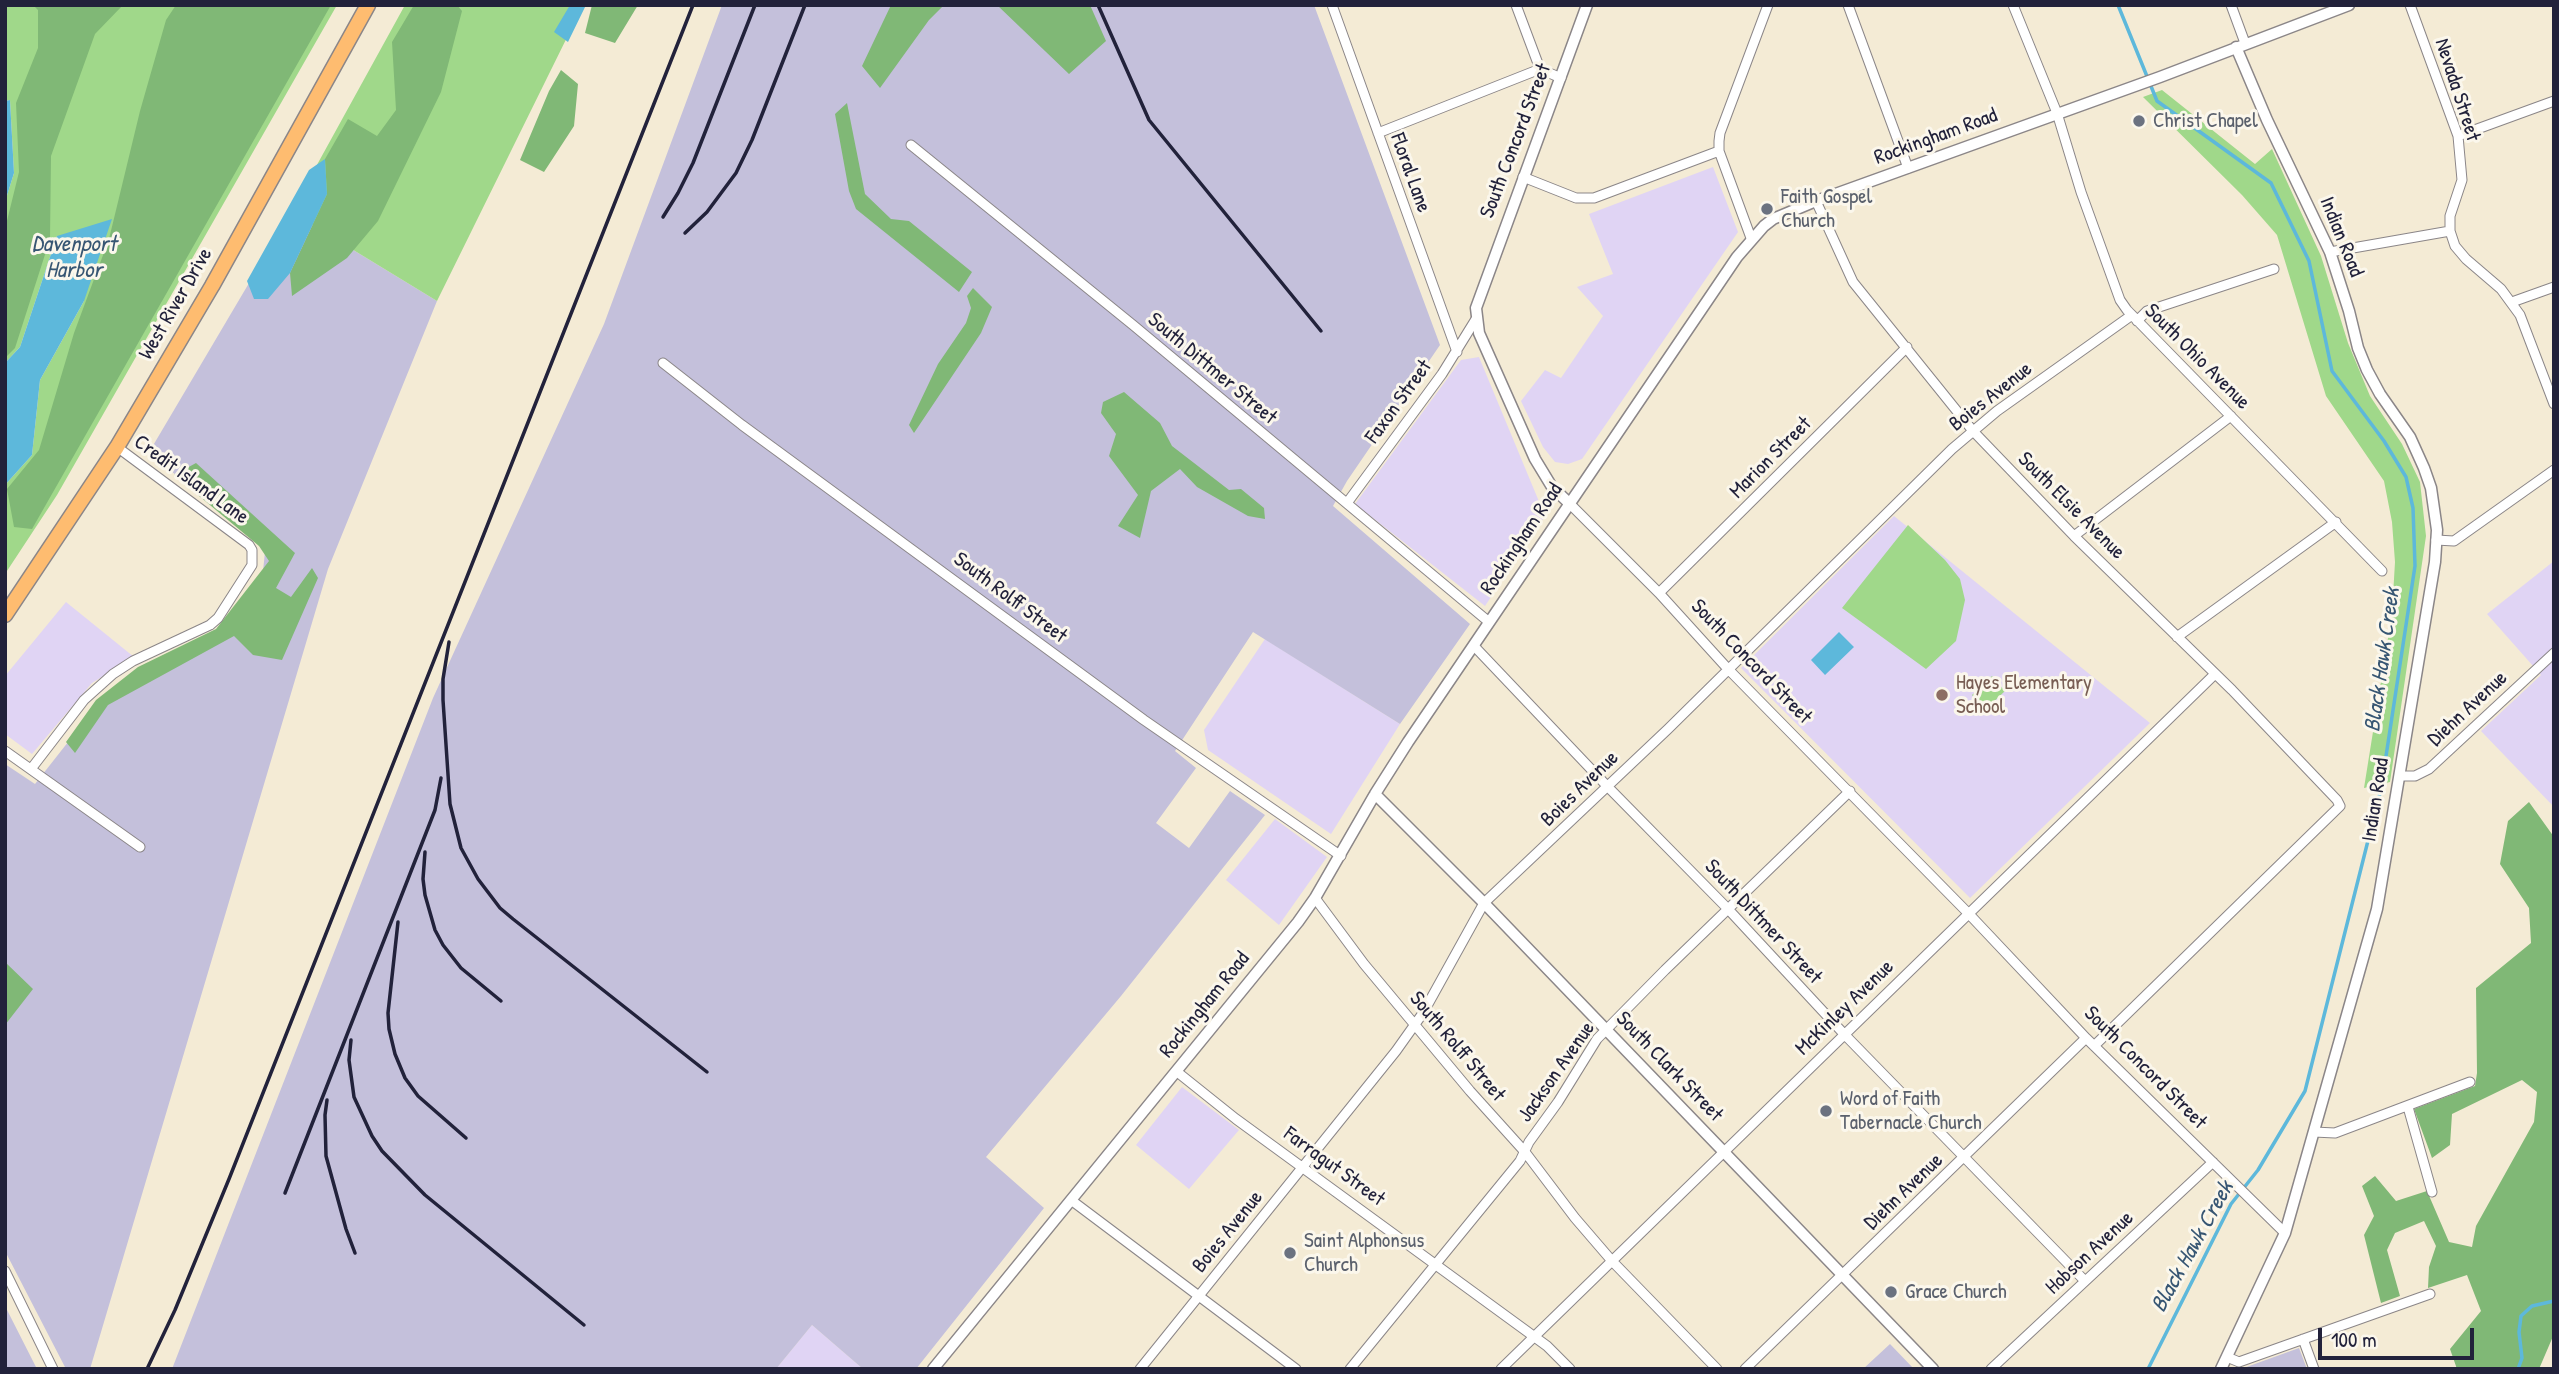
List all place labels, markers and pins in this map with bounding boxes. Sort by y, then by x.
place label: Christ Chapel [2153,108,2258,134]
marker: Christ Chapel [2131,113,2147,129]
place label: Faith Gospel Church [1781,184,1872,234]
marker: Faith Gospel Church [1759,201,1775,217]
place label: Hayes Elementary School [1956,670,2092,720]
marker: Hayes Elementary School [1934,687,1950,703]
place label: Word of Faith Tabernacle Church [1840,1086,1982,1136]
marker: Word of Faith Tabernacle Church [1818,1103,1834,1119]
place label: Saint Alphonsus Church [1304,1228,1424,1278]
marker: Saint Alphonsus Church [1282,1245,1298,1261]
place label: Grace Church [1905,1279,2007,1305]
marker: Grace Church [1883,1284,1899,1300]

